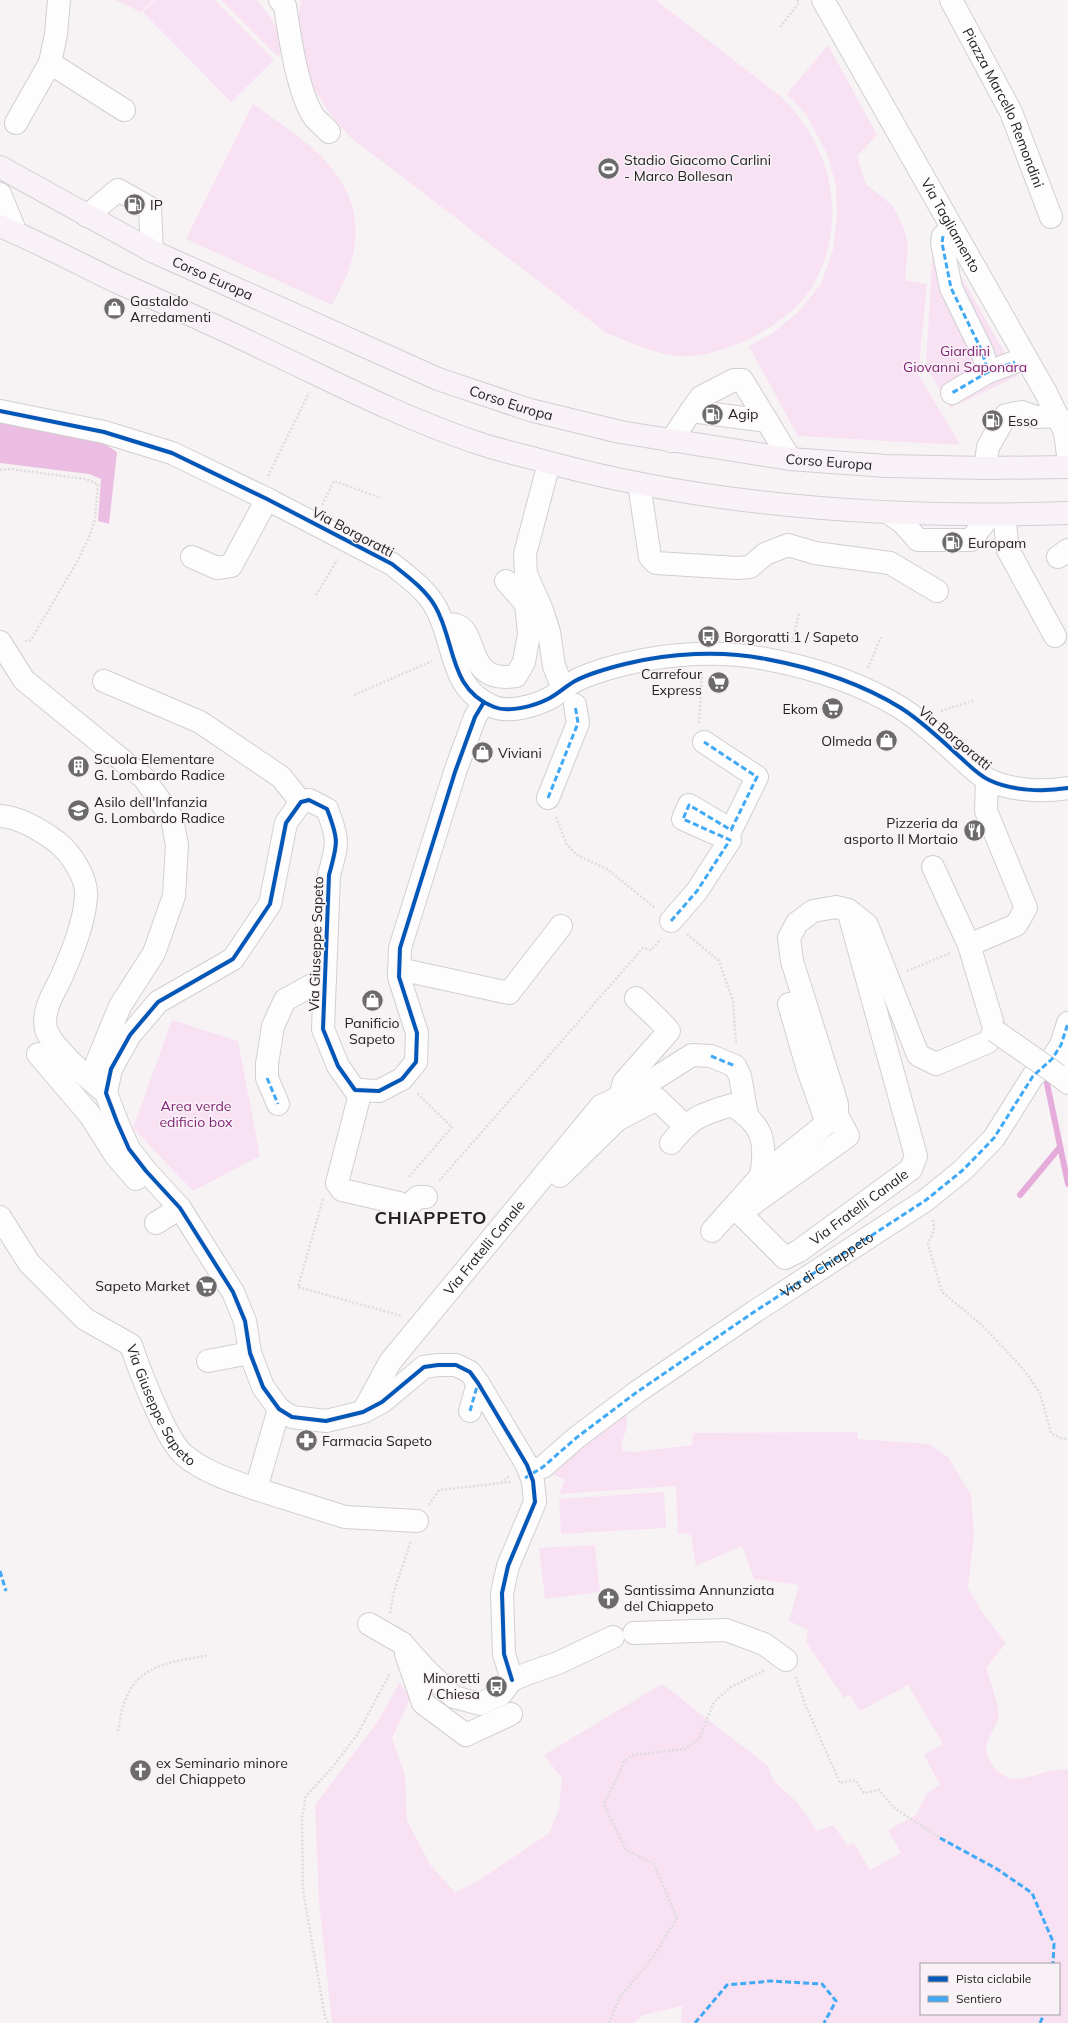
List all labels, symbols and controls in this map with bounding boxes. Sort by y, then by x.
street label: Piazza Marcello Remondini [959,25,1048,190]
place label: Stadio Giacomo Carlini - Marco Bollesan [624,151,771,185]
sports icon: Stadio Giacomo Carlini - Marco Bollesan [595,155,621,181]
street label: Via Tagliamento [917,175,985,276]
fuel station icon: IP [122,192,148,218]
place label: IP [150,196,163,214]
street label: Corso Europa [169,252,256,304]
place label: Gastaldo Arredamenti [130,292,211,326]
shop icon: Gastaldo Arredamenti [101,296,127,322]
park label: Giardini Giovanni Saponara [903,342,1027,376]
street label: Corso Europa [467,381,555,424]
fuel station icon: Agip [699,401,725,427]
place label: Agip [728,405,758,423]
fuel station icon: Esso [979,408,1005,434]
place label: Esso [1008,412,1038,430]
street label: Corso Europa [785,450,873,474]
street label: Via Borgoratti [309,503,397,561]
fuel station icon: Europam [939,530,965,556]
place label: Europam [968,534,1026,552]
bus stop icon: Borgoratti 1 / Sapeto [696,624,722,650]
place label: Borgoratti 1 / Sapeto [724,628,859,646]
place label: Carrefour Express [641,665,703,699]
supermarket icon: Carrefour Express [705,669,731,695]
supermarket icon: Ekom [820,696,846,722]
place label: Ekom [782,700,818,718]
street label: Via Borgoratti [915,702,995,774]
shop icon: Olmeda [874,728,900,754]
place label: Olmeda [821,732,872,750]
shop icon: Viviani [470,740,496,766]
place label: Viviani [498,744,542,762]
place label: Scuola Elementare G. Lombardo Radice [94,750,225,784]
building icon: Scuola Elementare G. Lombardo Radice [65,754,91,780]
place label: Asilo dell'Infanzia G. Lombardo Radice [94,793,225,827]
school or university icon: Asilo dell'Infanzia G. Lombardo Radice [66,797,92,823]
place label: Pizzeria da asporto Il Mortaio [844,814,958,848]
restaurant icon: Pizzeria da asporto Il Mortaio [961,818,987,844]
street label: Via Giuseppe Sapeto [305,876,327,1012]
shop icon: Panificio Sapeto [359,988,385,1014]
place label: Panificio Sapeto [344,1014,400,1048]
park label: Area verde edificio box [159,1097,233,1131]
street label: Via Fratelli Canale [806,1165,912,1249]
street label: Via Fratelli Canale [440,1196,529,1299]
district label: CHIAPPETO [374,1206,488,1229]
street label: Via di Chiappeto [777,1228,877,1301]
supermarket icon: Sapeto Market [193,1273,219,1299]
place label: Sapeto Market [95,1277,190,1295]
street label: Via Giuseppe Sapeto [122,1342,199,1470]
pharmacy icon: Farmacia Sapeto [294,1428,320,1454]
place label: Farmacia Sapeto [322,1432,432,1450]
place label: Santissima Annunziata del Chiappeto [624,1581,774,1615]
church icon: Santissima Annunziata del Chiappeto [596,1585,622,1611]
place label: Minoretti / Chiesa [423,1669,480,1703]
bus stop icon: Minoretti / Chiesa [483,1673,509,1699]
place label: ex Seminario minore del Chiappeto [156,1754,288,1788]
church icon: ex Seminario minore del Chiappeto [127,1758,153,1784]
legend [920,1963,1060,2015]
text: Pista ciclabile [956,1971,1031,1986]
text: Sentiero [956,1991,1002,2006]

